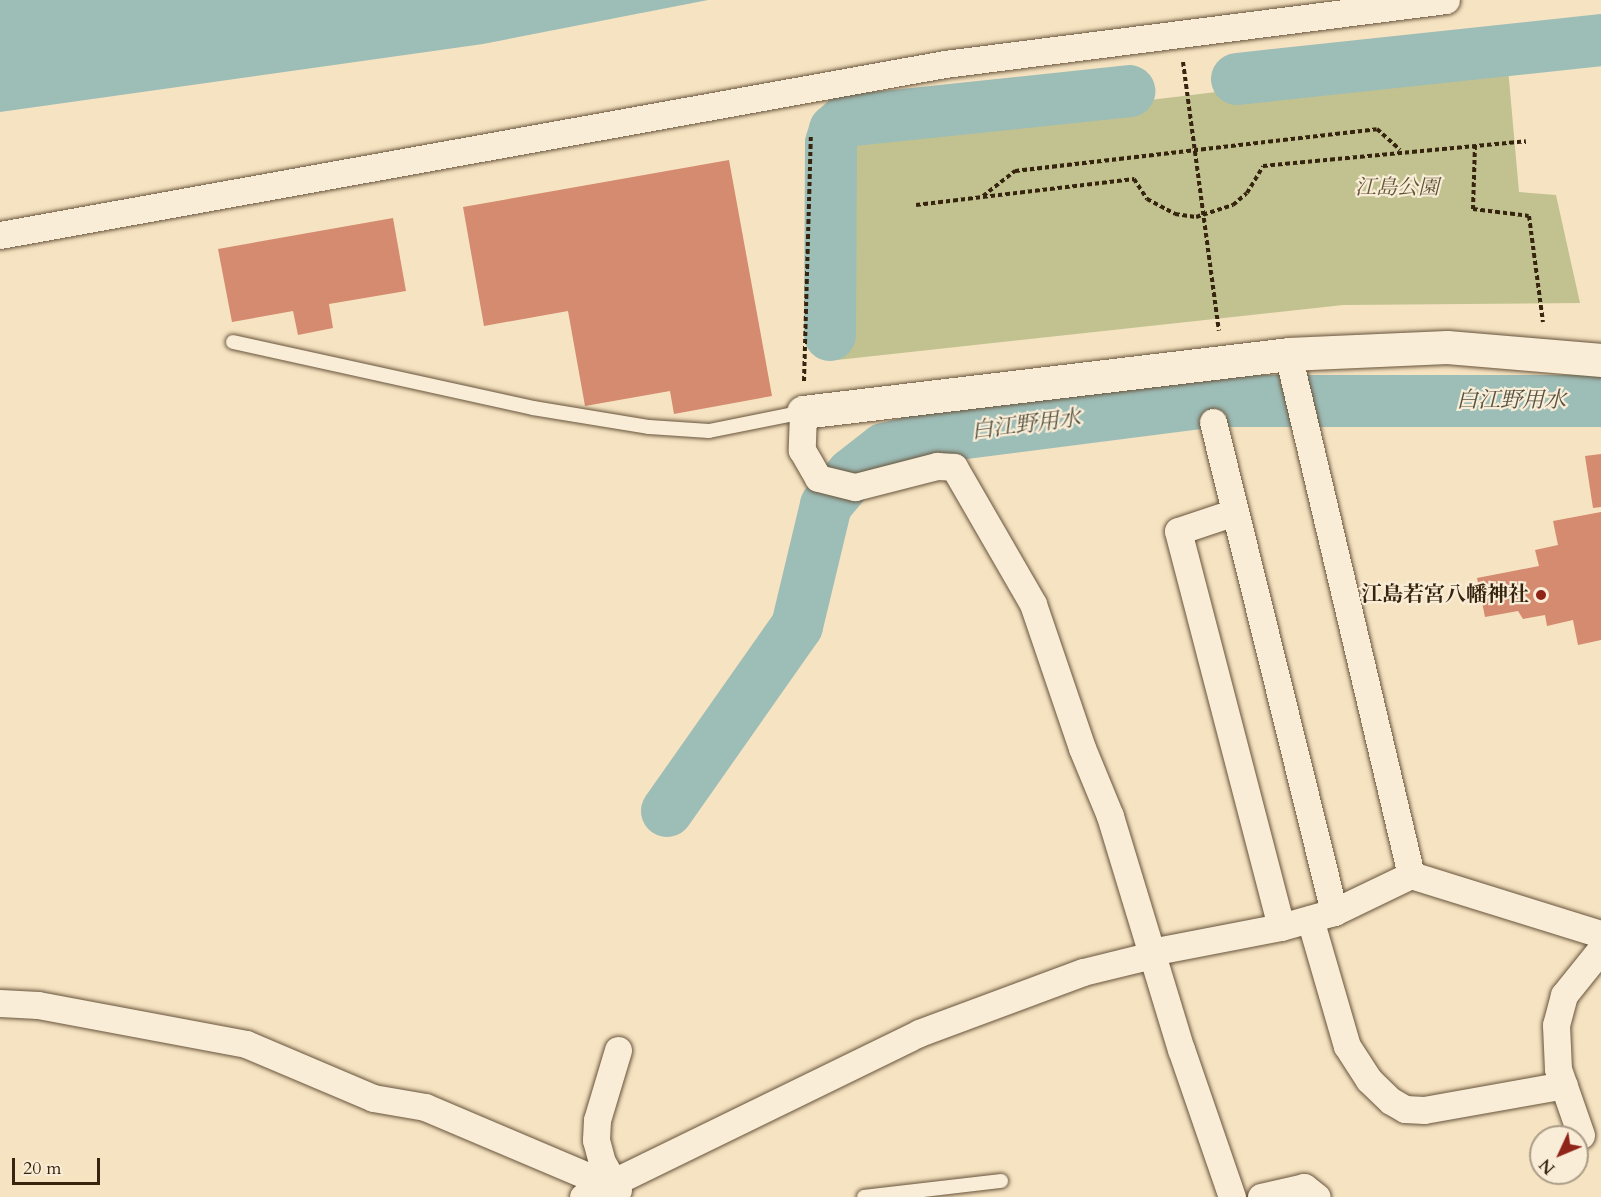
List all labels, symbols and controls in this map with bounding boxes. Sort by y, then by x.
park label: 江島公園 [1355,175,1439,201]
water label: 白江野用水 [1456,388,1566,414]
water label: 白江野用水 [970,405,1082,445]
place label: 江島若宮八幡神社 [1361,582,1529,608]
marker: 江島若宮八幡神社 [1534,588,1548,602]
north arrow [1529,1125,1589,1185]
scale bar [15,1146,104,1184]
text: N [1535,1153,1560,1179]
text: 20 m [23,1156,62,1181]

